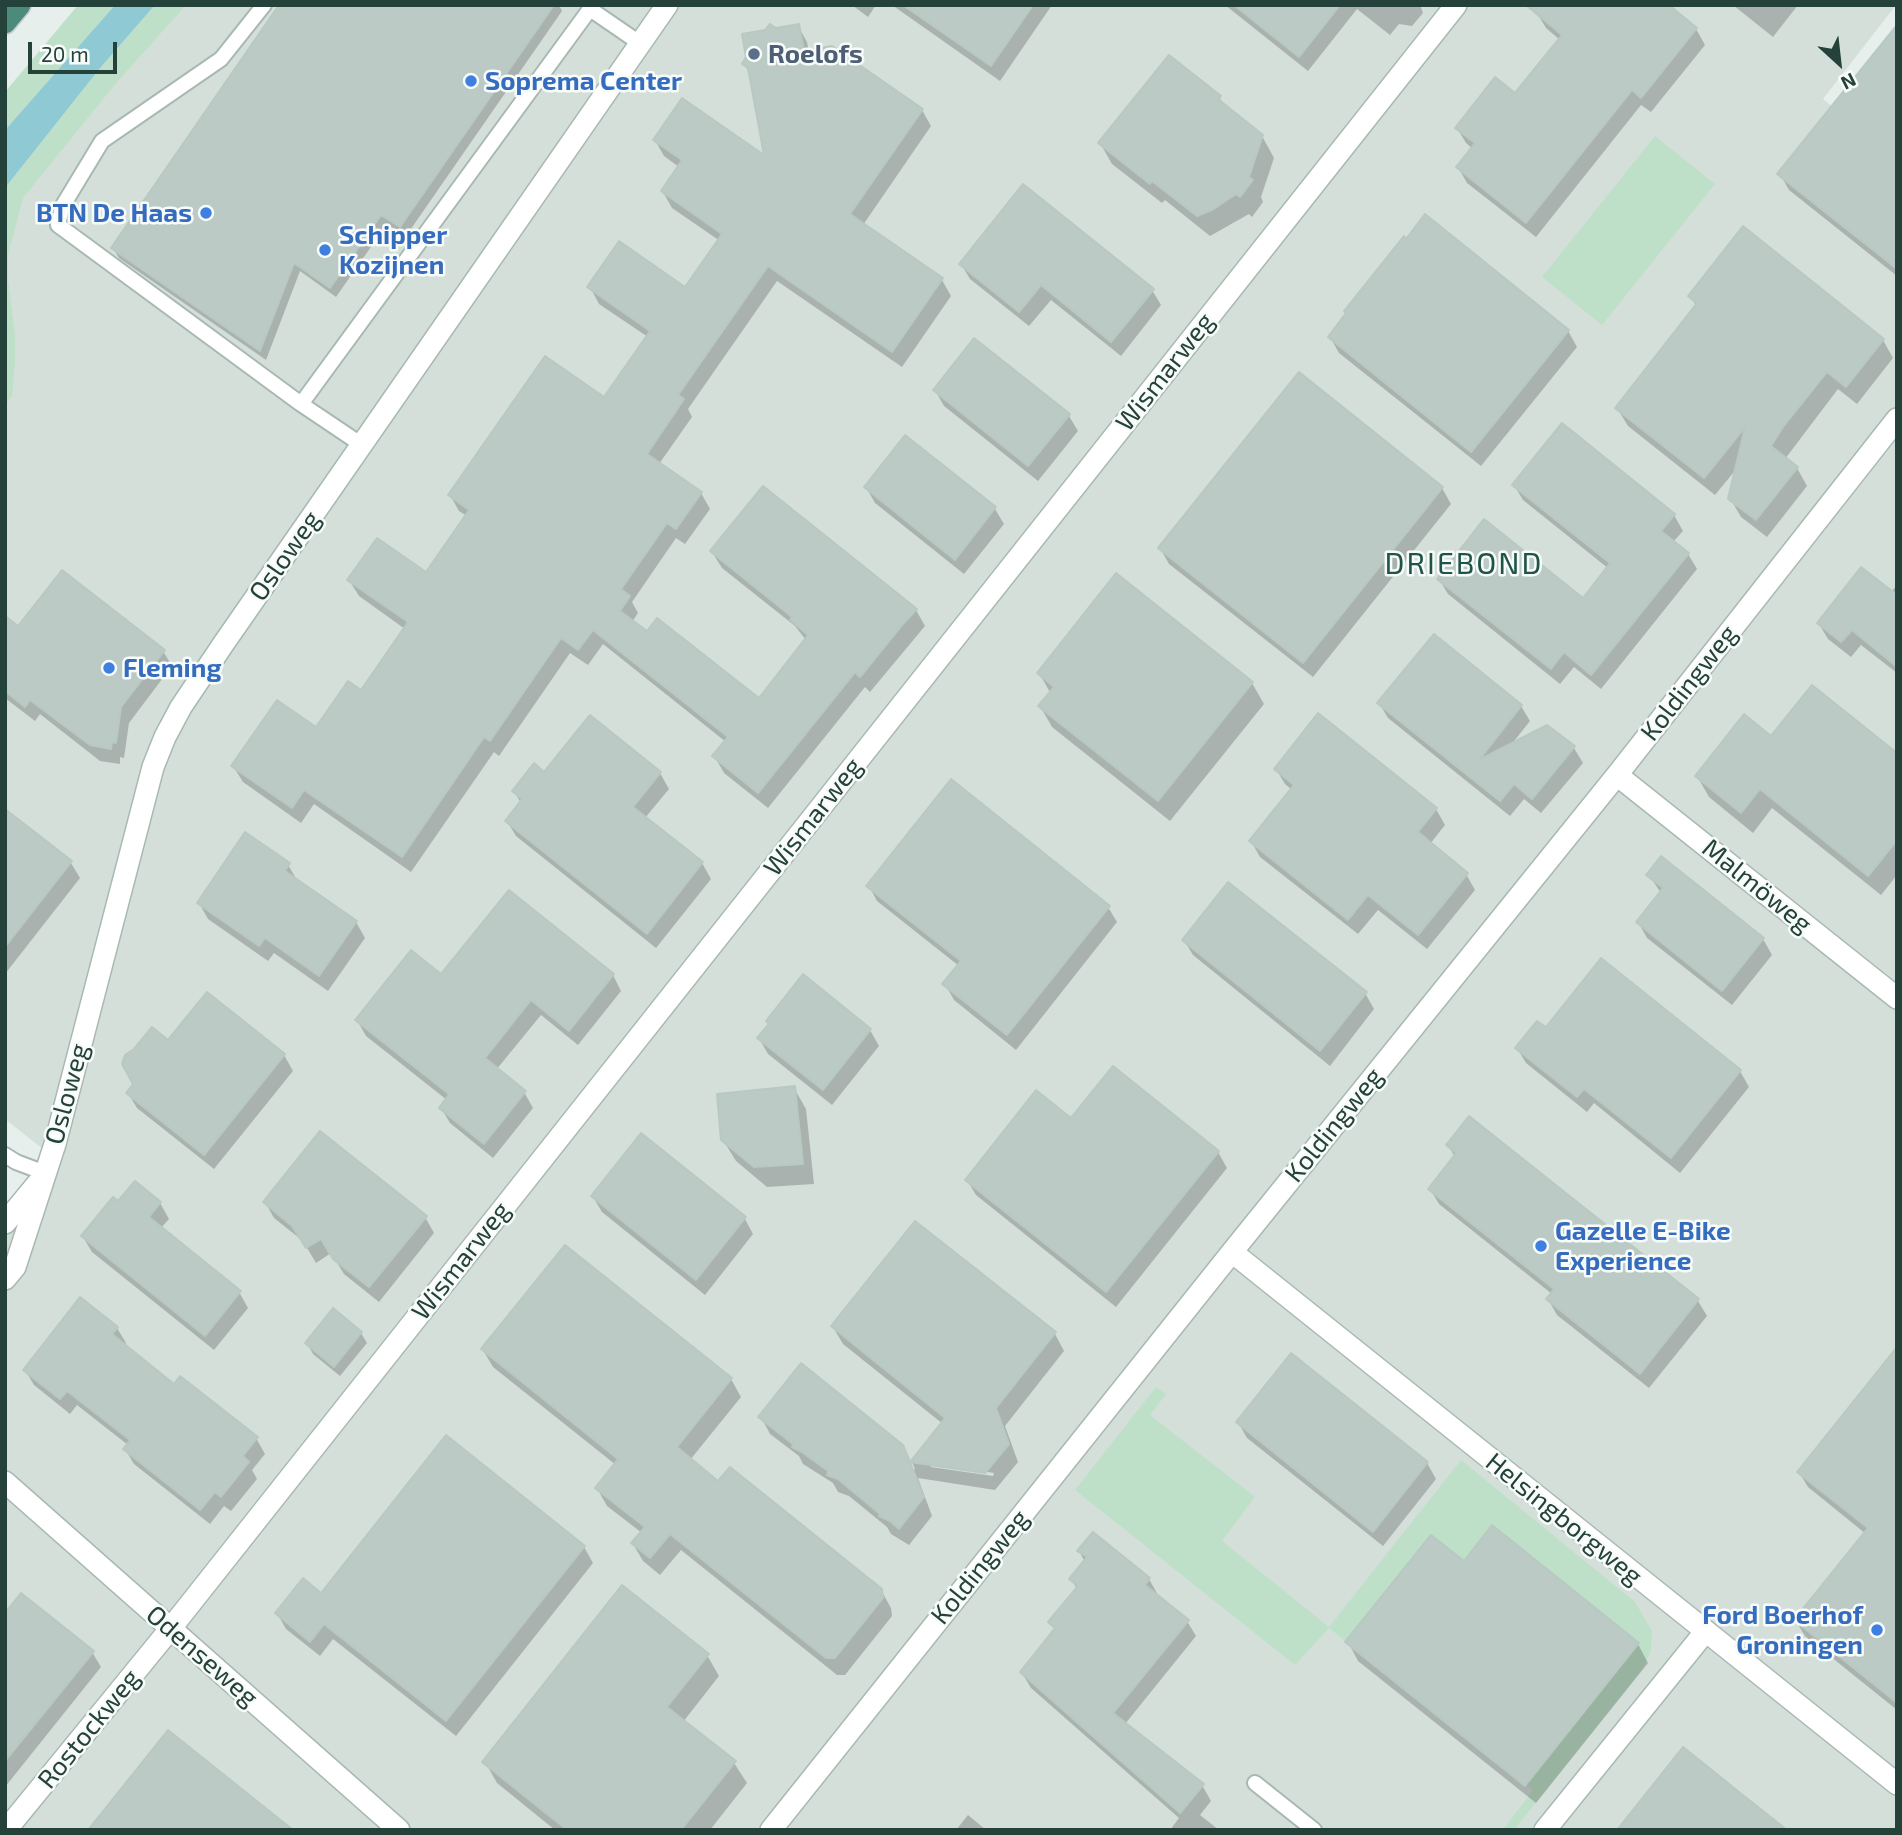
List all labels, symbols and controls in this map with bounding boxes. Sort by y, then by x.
scale bar [32,28,121,72]
north arrow [1804,28,1874,98]
place label: Roelofs [768,38,863,70]
text: 20 m [41,41,89,66]
marker: Roelofs [746,46,762,62]
place label: Soprema Center [485,65,682,97]
text: N [1837,69,1860,96]
marker: Soprema Center [463,73,479,89]
place label: BTN De Haas [36,197,192,229]
marker: BTN De Haas [198,205,214,221]
place label: Schipper Kozijnen [339,219,447,280]
marker: Schipper Kozijnen [317,242,333,258]
street label: Wismarweg [1109,307,1221,437]
street label: Osloweg [243,505,327,607]
district label: DRIEBOND [1386,546,1542,582]
street label: Koldingweg [1634,619,1744,747]
place label: Fleming [123,652,221,684]
marker: Fleming [101,660,117,676]
street label: Wismarweg [757,752,869,882]
street label: Malmöweg [1696,832,1818,940]
street label: Osloweg [39,1040,95,1148]
street label: Koldingweg [1278,1061,1390,1189]
street label: Wismarweg [405,1196,517,1326]
place label: Gazelle E-Bike Experience [1555,1215,1731,1276]
marker: Gazelle E-Bike Experience [1533,1238,1549,1254]
street label: Helsingborgweg [1479,1446,1649,1592]
street label: Koldingweg [924,1503,1036,1631]
street label: Odenseweg [140,1599,264,1713]
place label: Ford Boerhof Groningen [1702,1599,1863,1660]
marker: Ford Boerhof Groningen [1869,1622,1885,1638]
street label: Rostockweg [31,1663,147,1795]

